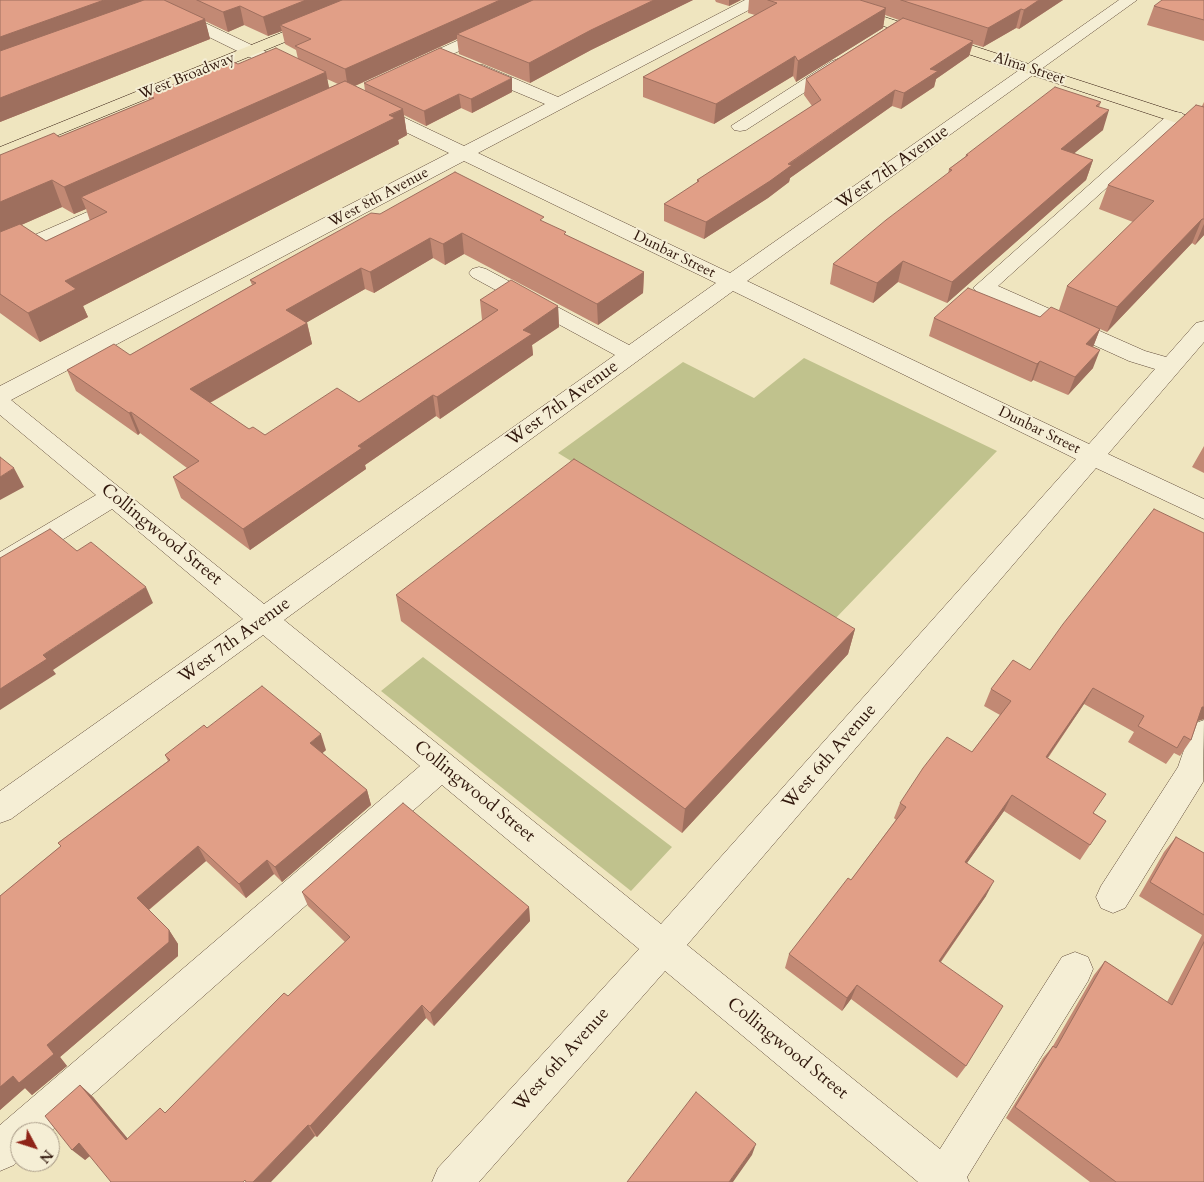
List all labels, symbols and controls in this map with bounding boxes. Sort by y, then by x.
street label: Alma Street [991,49,1067,89]
street label: West Broadway [136,50,238,104]
street label: West 7th Avenue [833,121,953,215]
street label: West 8th Avenue [326,164,432,232]
street label: Dunbar Street [630,227,718,283]
street label: West 7th Avenue [503,356,623,452]
street label: Dunbar Street [995,403,1083,459]
street label: Collingwood Street [96,480,226,590]
street label: West 7th Avenue [175,593,295,689]
street label: West 6th Avenue [778,700,882,814]
street label: Collingwood Street [409,737,539,847]
street label: Collingwood Street [722,994,852,1104]
street label: West 6th Avenue [510,1004,614,1116]
north arrow [10,1122,60,1172]
text: N [35,1146,57,1167]

